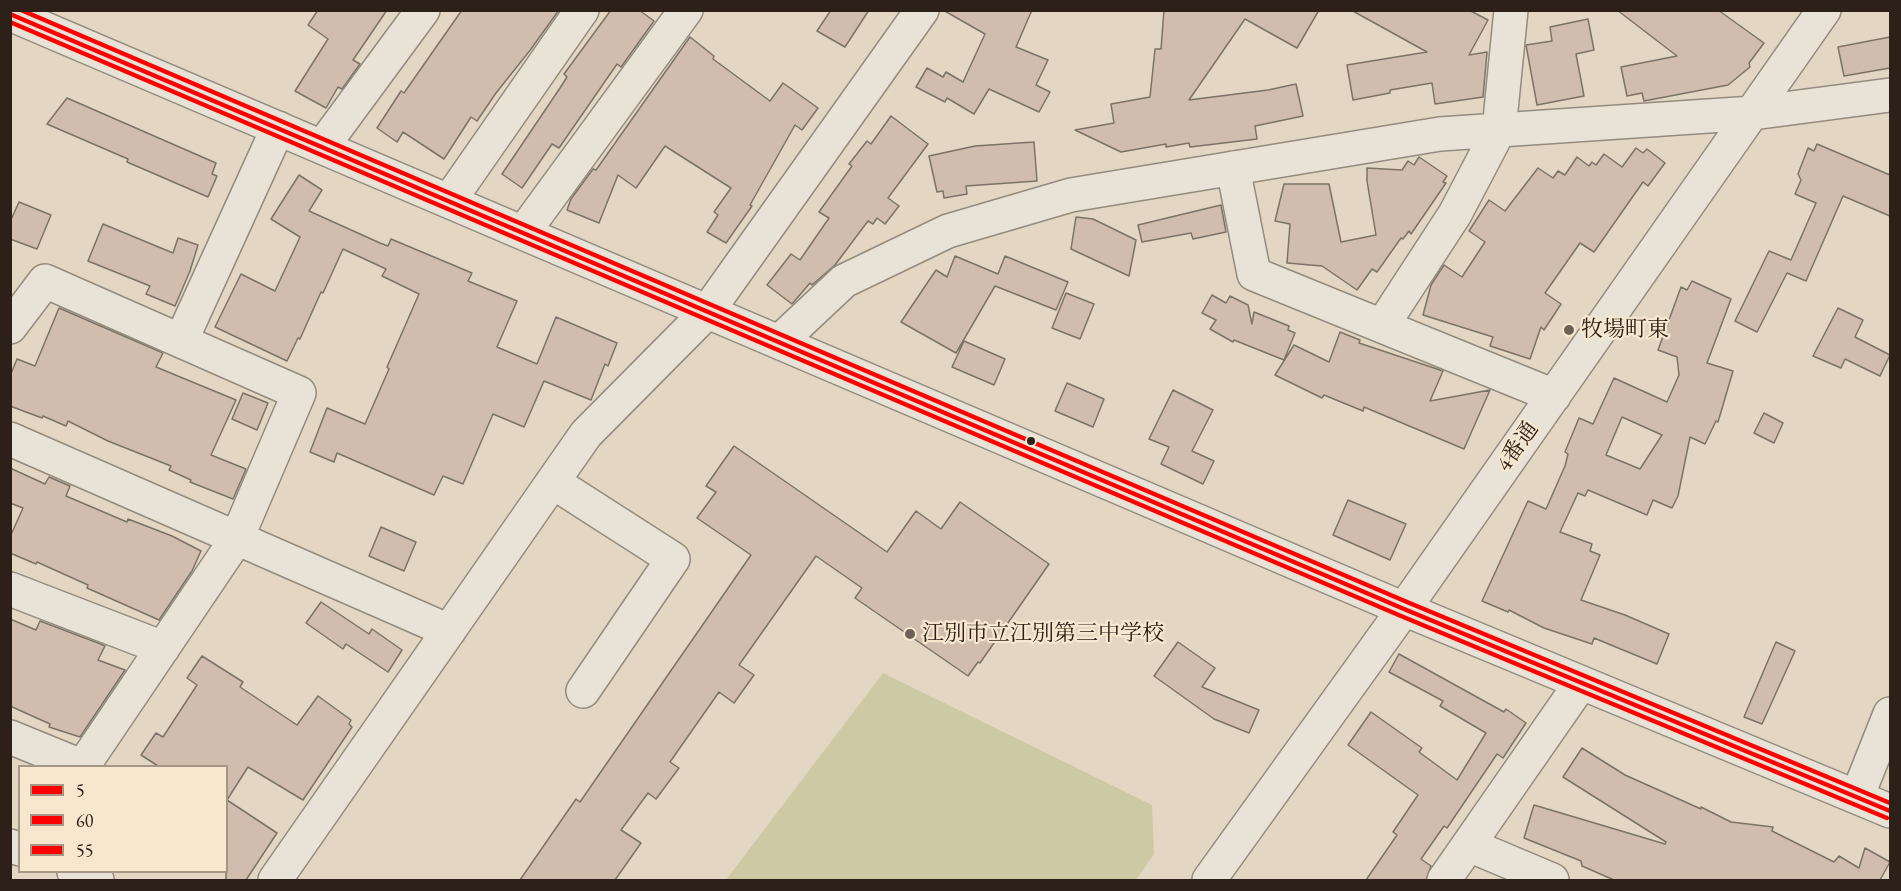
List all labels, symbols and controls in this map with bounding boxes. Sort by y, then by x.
place label: 牧場町東 [1581,317,1669,343]
marker: 牧場町東 [1562,323,1576,337]
street label: 4番通 [1492,417,1544,477]
unlabelled marker [1025,435,1037,447]
place label: 江別市立江別第三中学校 [922,621,1164,647]
marker: 江別市立江別第三中学校 [903,627,917,641]
legend [18,765,228,873]
text: 5 [76,779,85,802]
text: 60 [76,809,93,832]
text: 55 [76,839,93,862]

